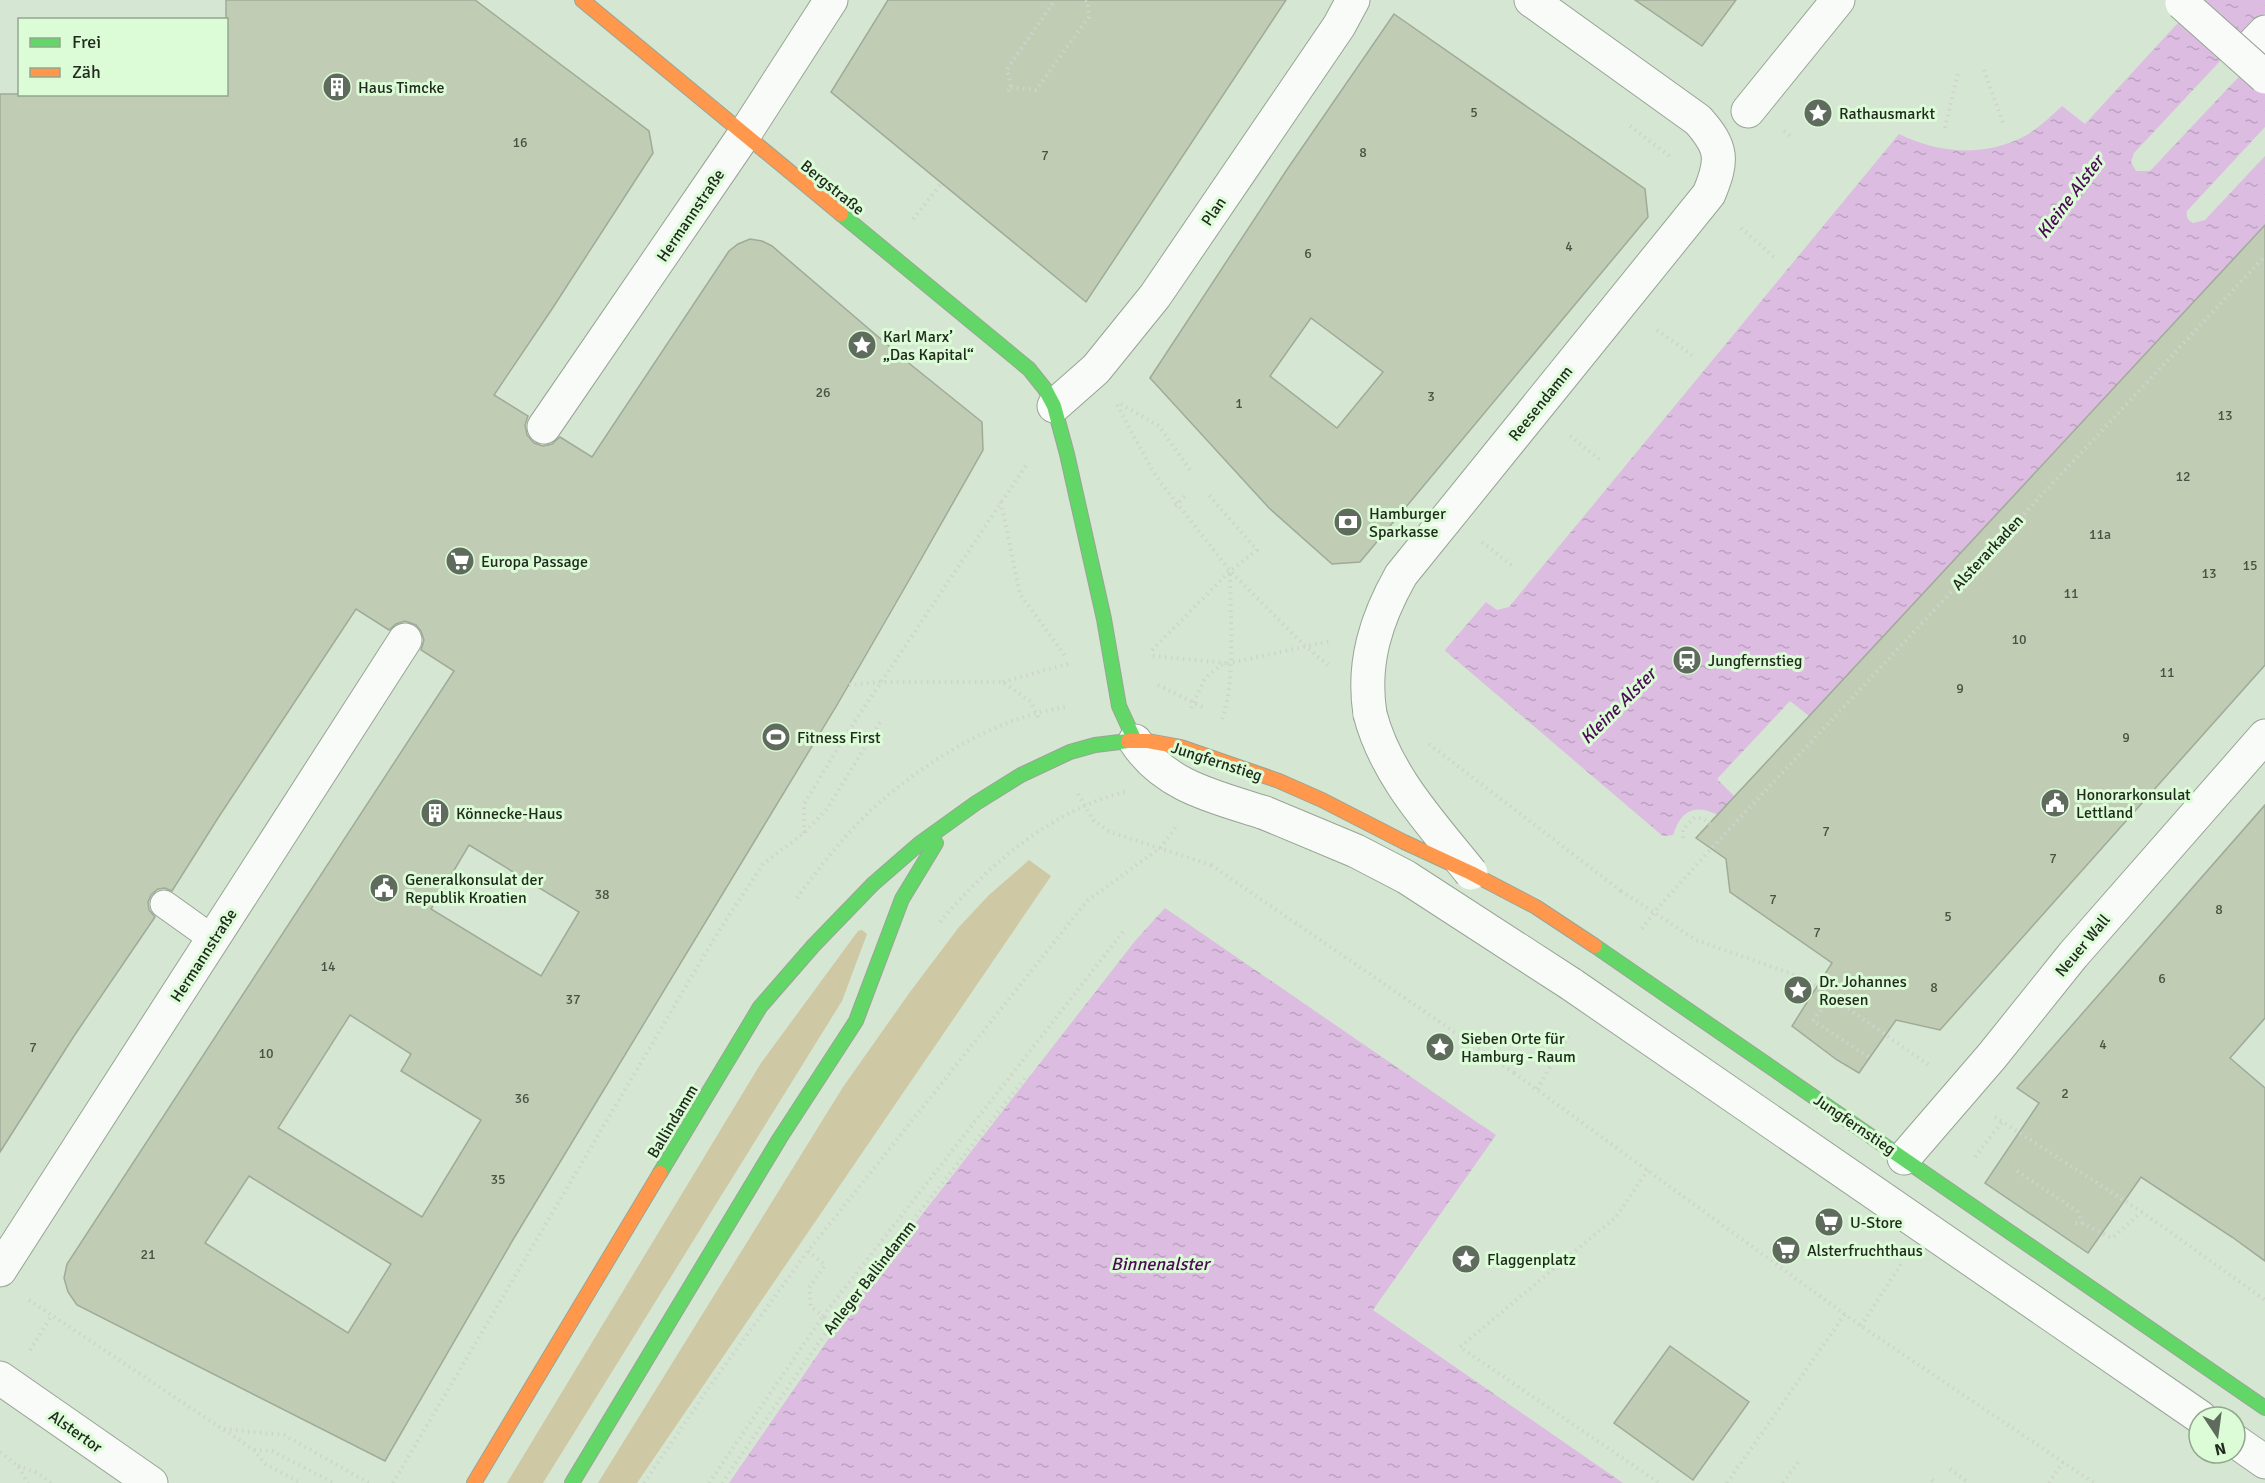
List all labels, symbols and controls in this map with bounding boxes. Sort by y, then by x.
legend [18,18,228,96]
text: Frei [72,31,101,53]
text: Zäh [72,61,101,83]
building icon: Haus Timcke [321,71,353,103]
place label: Haus Timcke [358,78,444,98]
place icon: Rathausmarkt [1802,97,1834,129]
house number: 5 [1470,104,1478,121]
place label: Rathausmarkt [1839,104,1935,124]
house number: 16 [512,134,528,151]
house number: 8 [1359,144,1367,161]
house number: 7 [1041,147,1049,164]
water label: Kleine Alster [2032,149,2110,243]
street label: Bergstraße [796,156,868,220]
street label: Hermannstraße [652,165,729,266]
street label: Plan [1197,193,1231,230]
house number: 4 [1565,238,1573,255]
house number: 6 [1304,245,1312,262]
place label: Karl Marx’ „Das Kapital“ [883,327,974,365]
place icon: Karl Marx’ „Das Kapital“ [846,329,878,361]
street label: Reesendamm [1504,362,1577,445]
house number: 26 [815,384,831,401]
house number: 3 [1427,388,1435,405]
house number: 1 [1235,395,1243,412]
house number: 13 [2217,407,2233,424]
house number: 12 [2175,468,2191,485]
place label: Hamburger Sparkasse [1369,504,1446,542]
bank icon: Hamburger Sparkasse [1332,506,1364,538]
street label: Alsterarkaden [1948,511,2028,595]
house number: 11a [2089,526,2111,543]
supermarket icon: Europa Passage [444,545,476,577]
place label: Europa Passage [481,552,588,572]
house number: 15 [2242,557,2258,574]
house number: 13 [2201,565,2217,582]
house number: 11 [2063,585,2079,602]
house number: 10 [2011,631,2027,648]
station icon: Jungfernstieg [1671,644,1703,676]
place label: Jungfernstieg [1708,651,1802,671]
water label: Kleine Alster [1575,662,1662,749]
house number: 11 [2159,664,2175,681]
house number: 9 [1956,680,1964,697]
sports icon: Fitness First [760,721,792,753]
place label: Fitness First [797,728,881,748]
house number: 9 [2122,729,2130,746]
street label: Jungfernstieg [1169,738,1265,786]
place label: Honorarkonsulat Lettland [2076,785,2191,823]
public building icon: Honorarkonsulat Lettland [2039,787,2071,819]
building icon: Könnecke-Haus [419,797,451,829]
place label: Könnecke-Haus [456,804,563,824]
house number: 7 [1822,823,1830,840]
house number: 7 [2049,850,2057,867]
place label: Generalkonsulat der Republik Kroatien [405,870,543,908]
public building icon: Generalkonsulat der Republik Kroatien [368,872,400,904]
house number: 38 [594,886,610,903]
house number: 7 [1769,891,1777,908]
house number: 8 [2215,901,2223,918]
street label: Hermannstraße [166,905,242,1006]
house number: 5 [1944,908,1952,925]
street label: Neuer Wall [2051,910,2115,981]
house number: 7 [1813,924,1821,941]
house number: 14 [320,958,336,975]
house number: 6 [2158,970,2166,987]
place label: Dr. Johannes Roesen [1819,972,1907,1010]
place icon: Dr. Johannes Roesen [1782,974,1814,1006]
house number: 8 [1930,979,1938,996]
house number: 37 [565,991,581,1008]
place label: Sieben Orte für Hamburg - Raum [1461,1029,1576,1067]
place icon: Sieben Orte für Hamburg - Raum [1424,1031,1456,1063]
house number: 4 [2099,1036,2107,1053]
house number: 7 [29,1039,37,1056]
house number: 10 [258,1045,274,1062]
street label: Ballindamm [643,1081,703,1162]
house number: 2 [2061,1085,2069,1102]
house number: 36 [514,1090,530,1107]
street label: Jungfernstieg [1810,1090,1899,1160]
house number: 35 [490,1171,506,1188]
supermarket icon: U-Store [1813,1206,1845,1238]
place label: U-Store [1850,1213,1903,1233]
street label: Anleger Ballindamm [819,1217,920,1339]
supermarket icon: Alsterfruchthaus [1770,1234,1802,1266]
place label: Alsterfruchthaus [1807,1241,1923,1261]
place icon: Flaggenplatz [1450,1243,1482,1275]
house number: 21 [140,1246,156,1263]
place label: Flaggenplatz [1487,1250,1576,1270]
water label: Binnenalster [1111,1253,1212,1275]
north arrow [2187,1405,2247,1465]
street label: Alstertor [45,1406,106,1457]
text: N [2212,1438,2228,1460]

